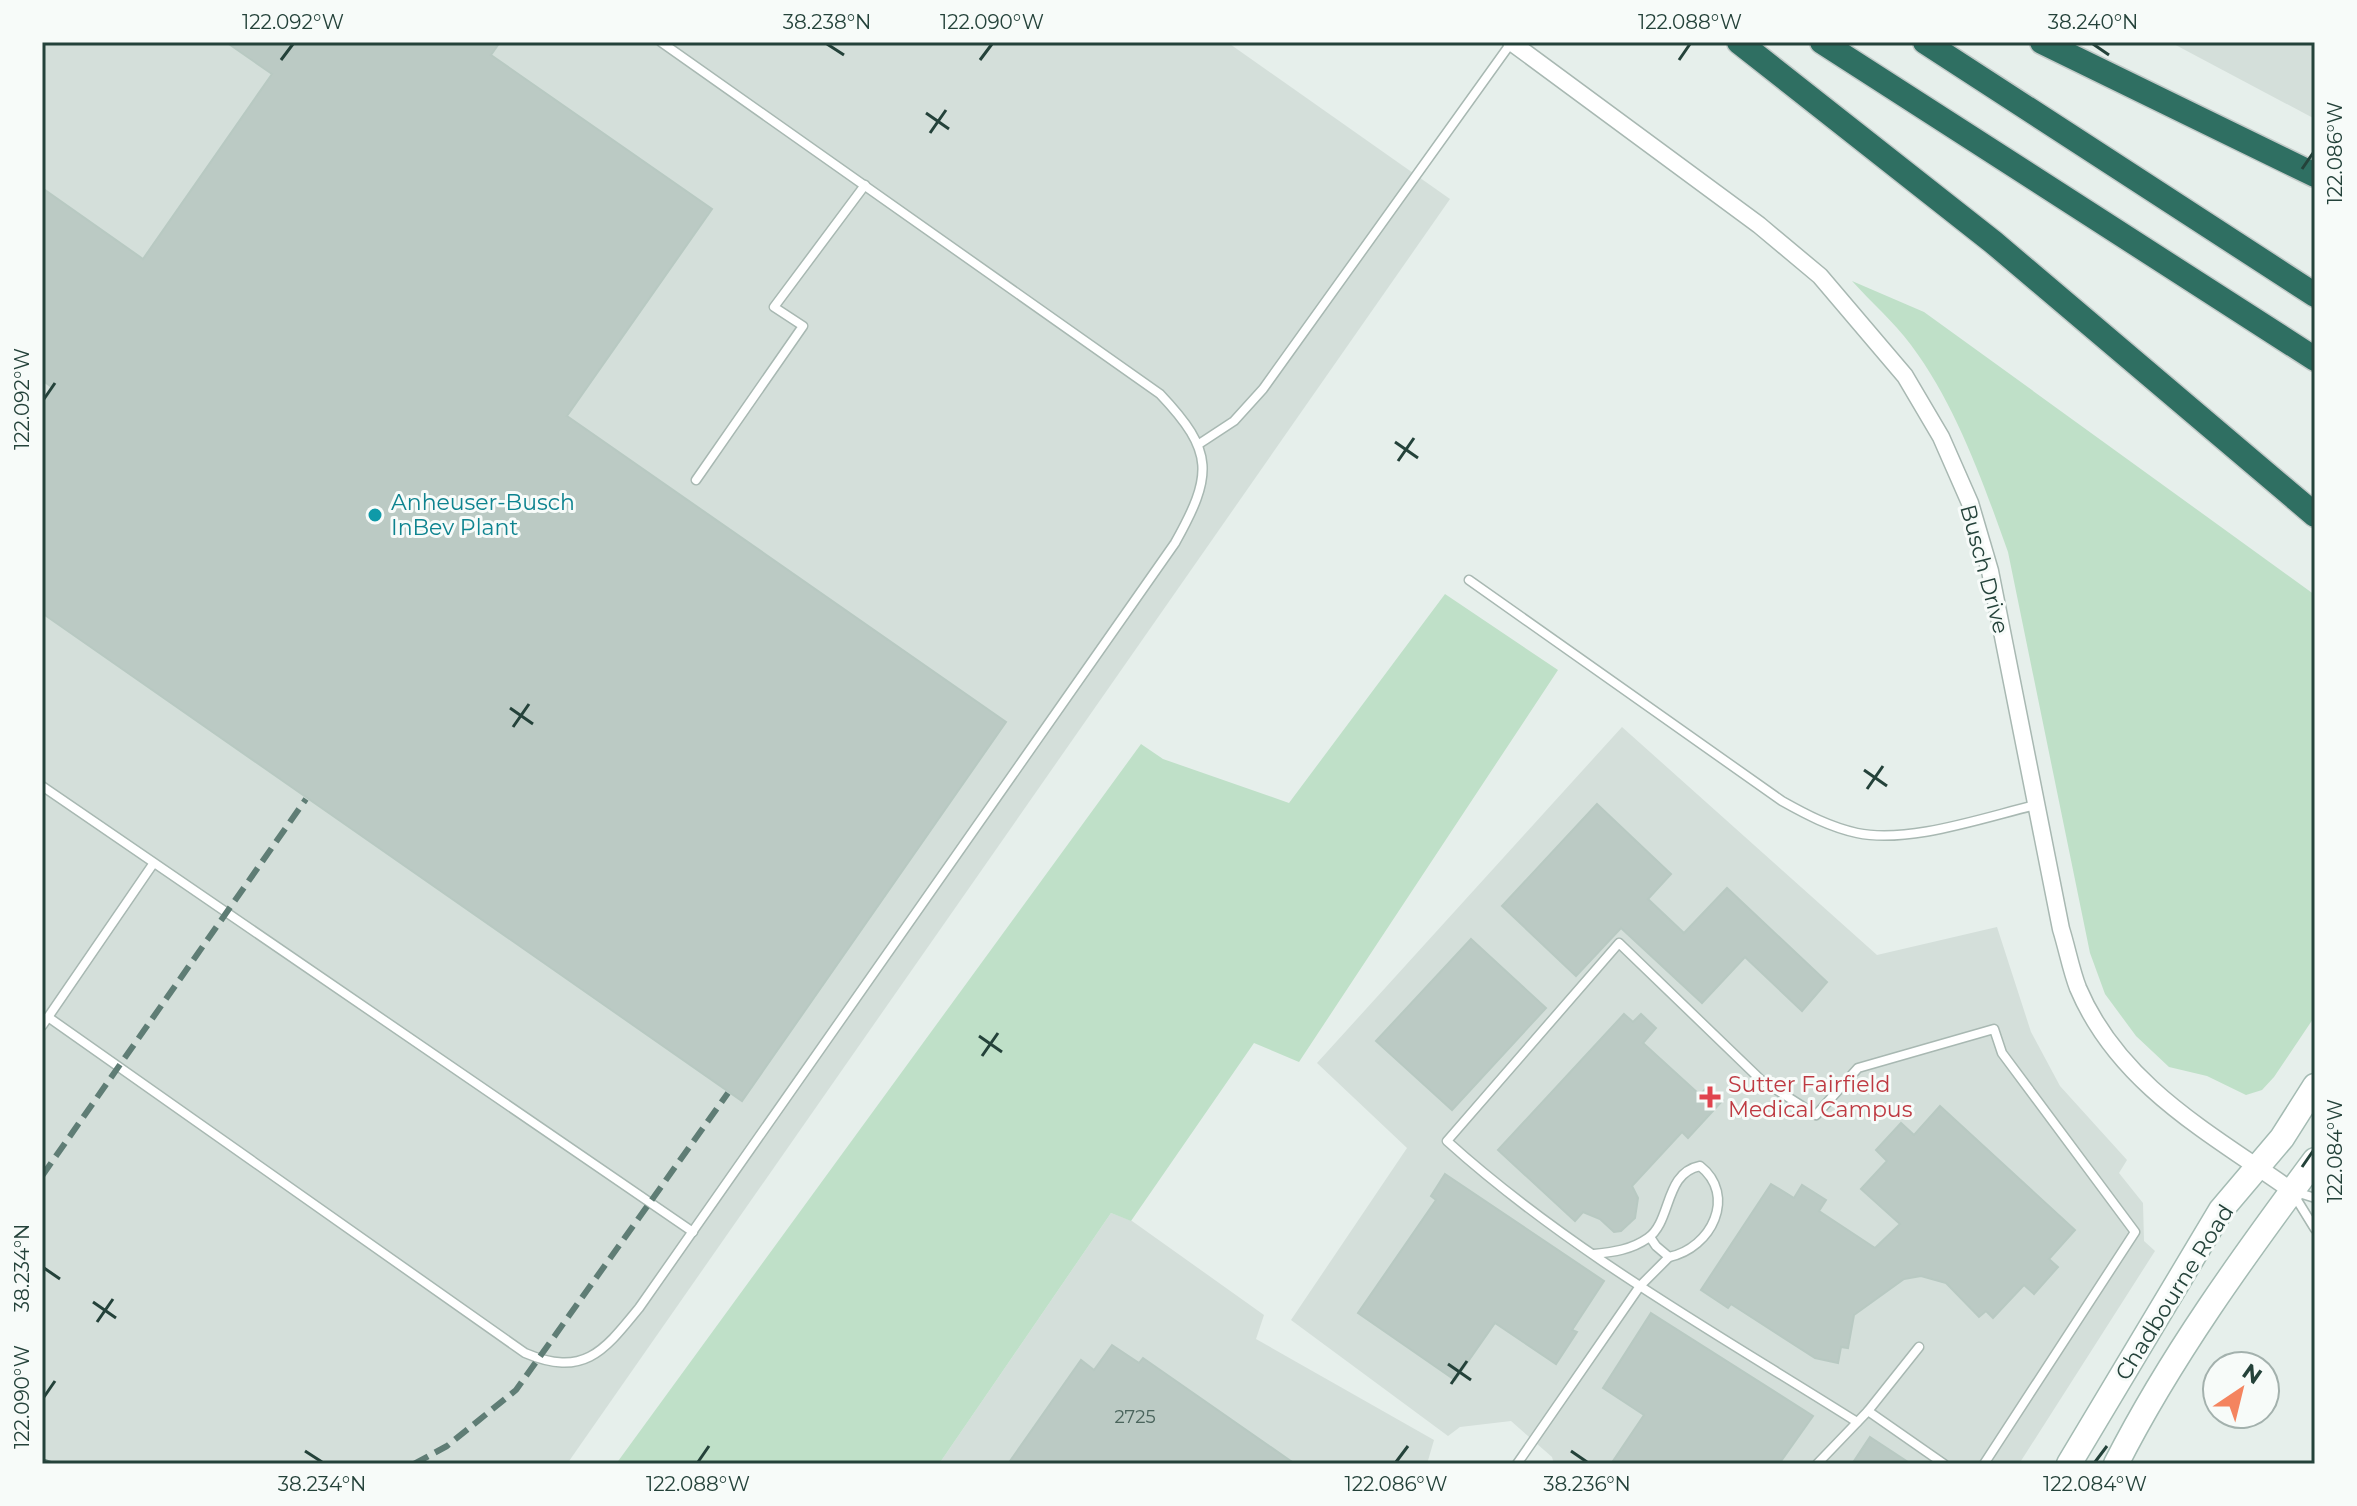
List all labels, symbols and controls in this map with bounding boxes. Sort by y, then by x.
text: 122.092°W [242,10,344,34]
text: 38.238°N [783,10,871,34]
text: 122.090°W [940,10,1044,34]
text: 122.088°W [1638,10,1742,34]
text: 38.240°N [2048,10,2138,34]
text: 122.086°W [2323,101,2347,205]
text: 122.092°W [10,348,34,450]
place label: Anheuser-Busch InBev Plant [391,489,575,541]
street label: Busch Drive [1954,502,2015,637]
marker: Anheuser-Busch InBev Plant [366,506,384,524]
place label: Sutter Fairfield Medical Campus [1728,1071,1913,1123]
marker: Sutter Fairfield Medical Campus [1699,1086,1721,1108]
text: 122.084°W [2323,1099,2347,1203]
street label: Chadbourne Road [2109,1199,2239,1385]
text: 38.234°N [10,1224,34,1312]
text: 122.090°W [10,1345,34,1449]
north arrow [2201,1350,2281,1430]
text: N [2237,1358,2267,1390]
house number: 2725 [1114,1406,1156,1428]
text: 38.234°N [278,1472,366,1496]
text: 122.088°W [646,1472,750,1496]
text: 122.086°W [1344,1472,1448,1496]
text: 38.236°N [1543,1472,1631,1496]
text: 122.084°W [2043,1472,2147,1496]

